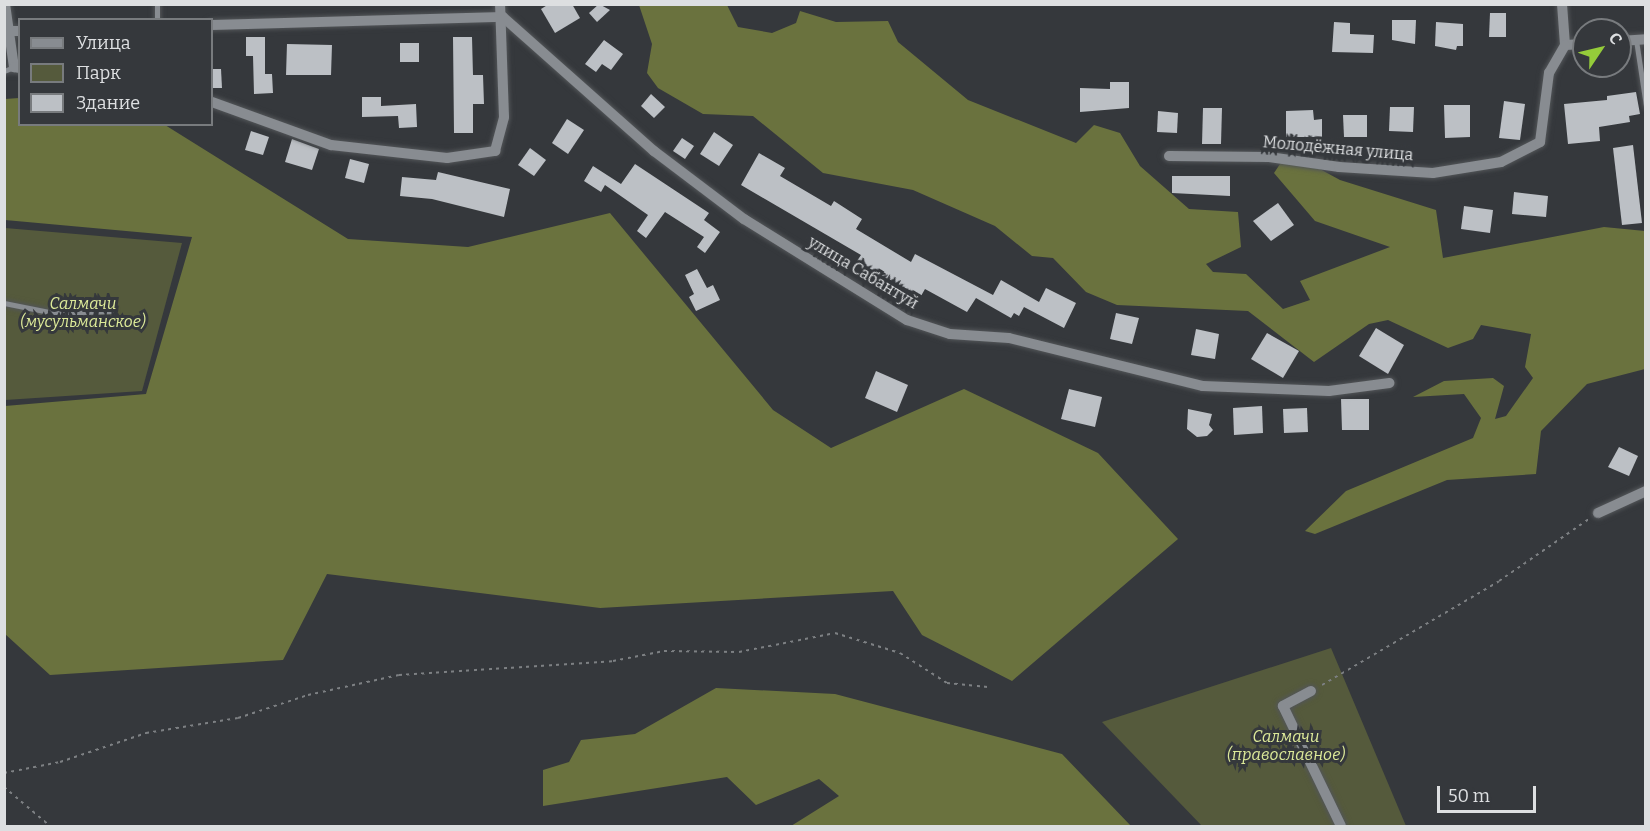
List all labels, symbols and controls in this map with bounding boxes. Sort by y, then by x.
legend [18,18,213,126]
north arrow [1572,18,1632,78]
text: С [1605,29,1626,48]
text: Улица [76,32,131,54]
text: Парк [76,62,121,84]
text: Здание [76,92,140,114]
street label: Молодёжная улица [1262,133,1414,165]
street label: улица Сабантуй [804,233,922,313]
park label: Салмачи (мусульманское) [20,294,146,332]
park label: Салмачи (православное) [1227,727,1345,765]
scale bar [1440,774,1539,812]
text: 50 m [1448,785,1490,807]

